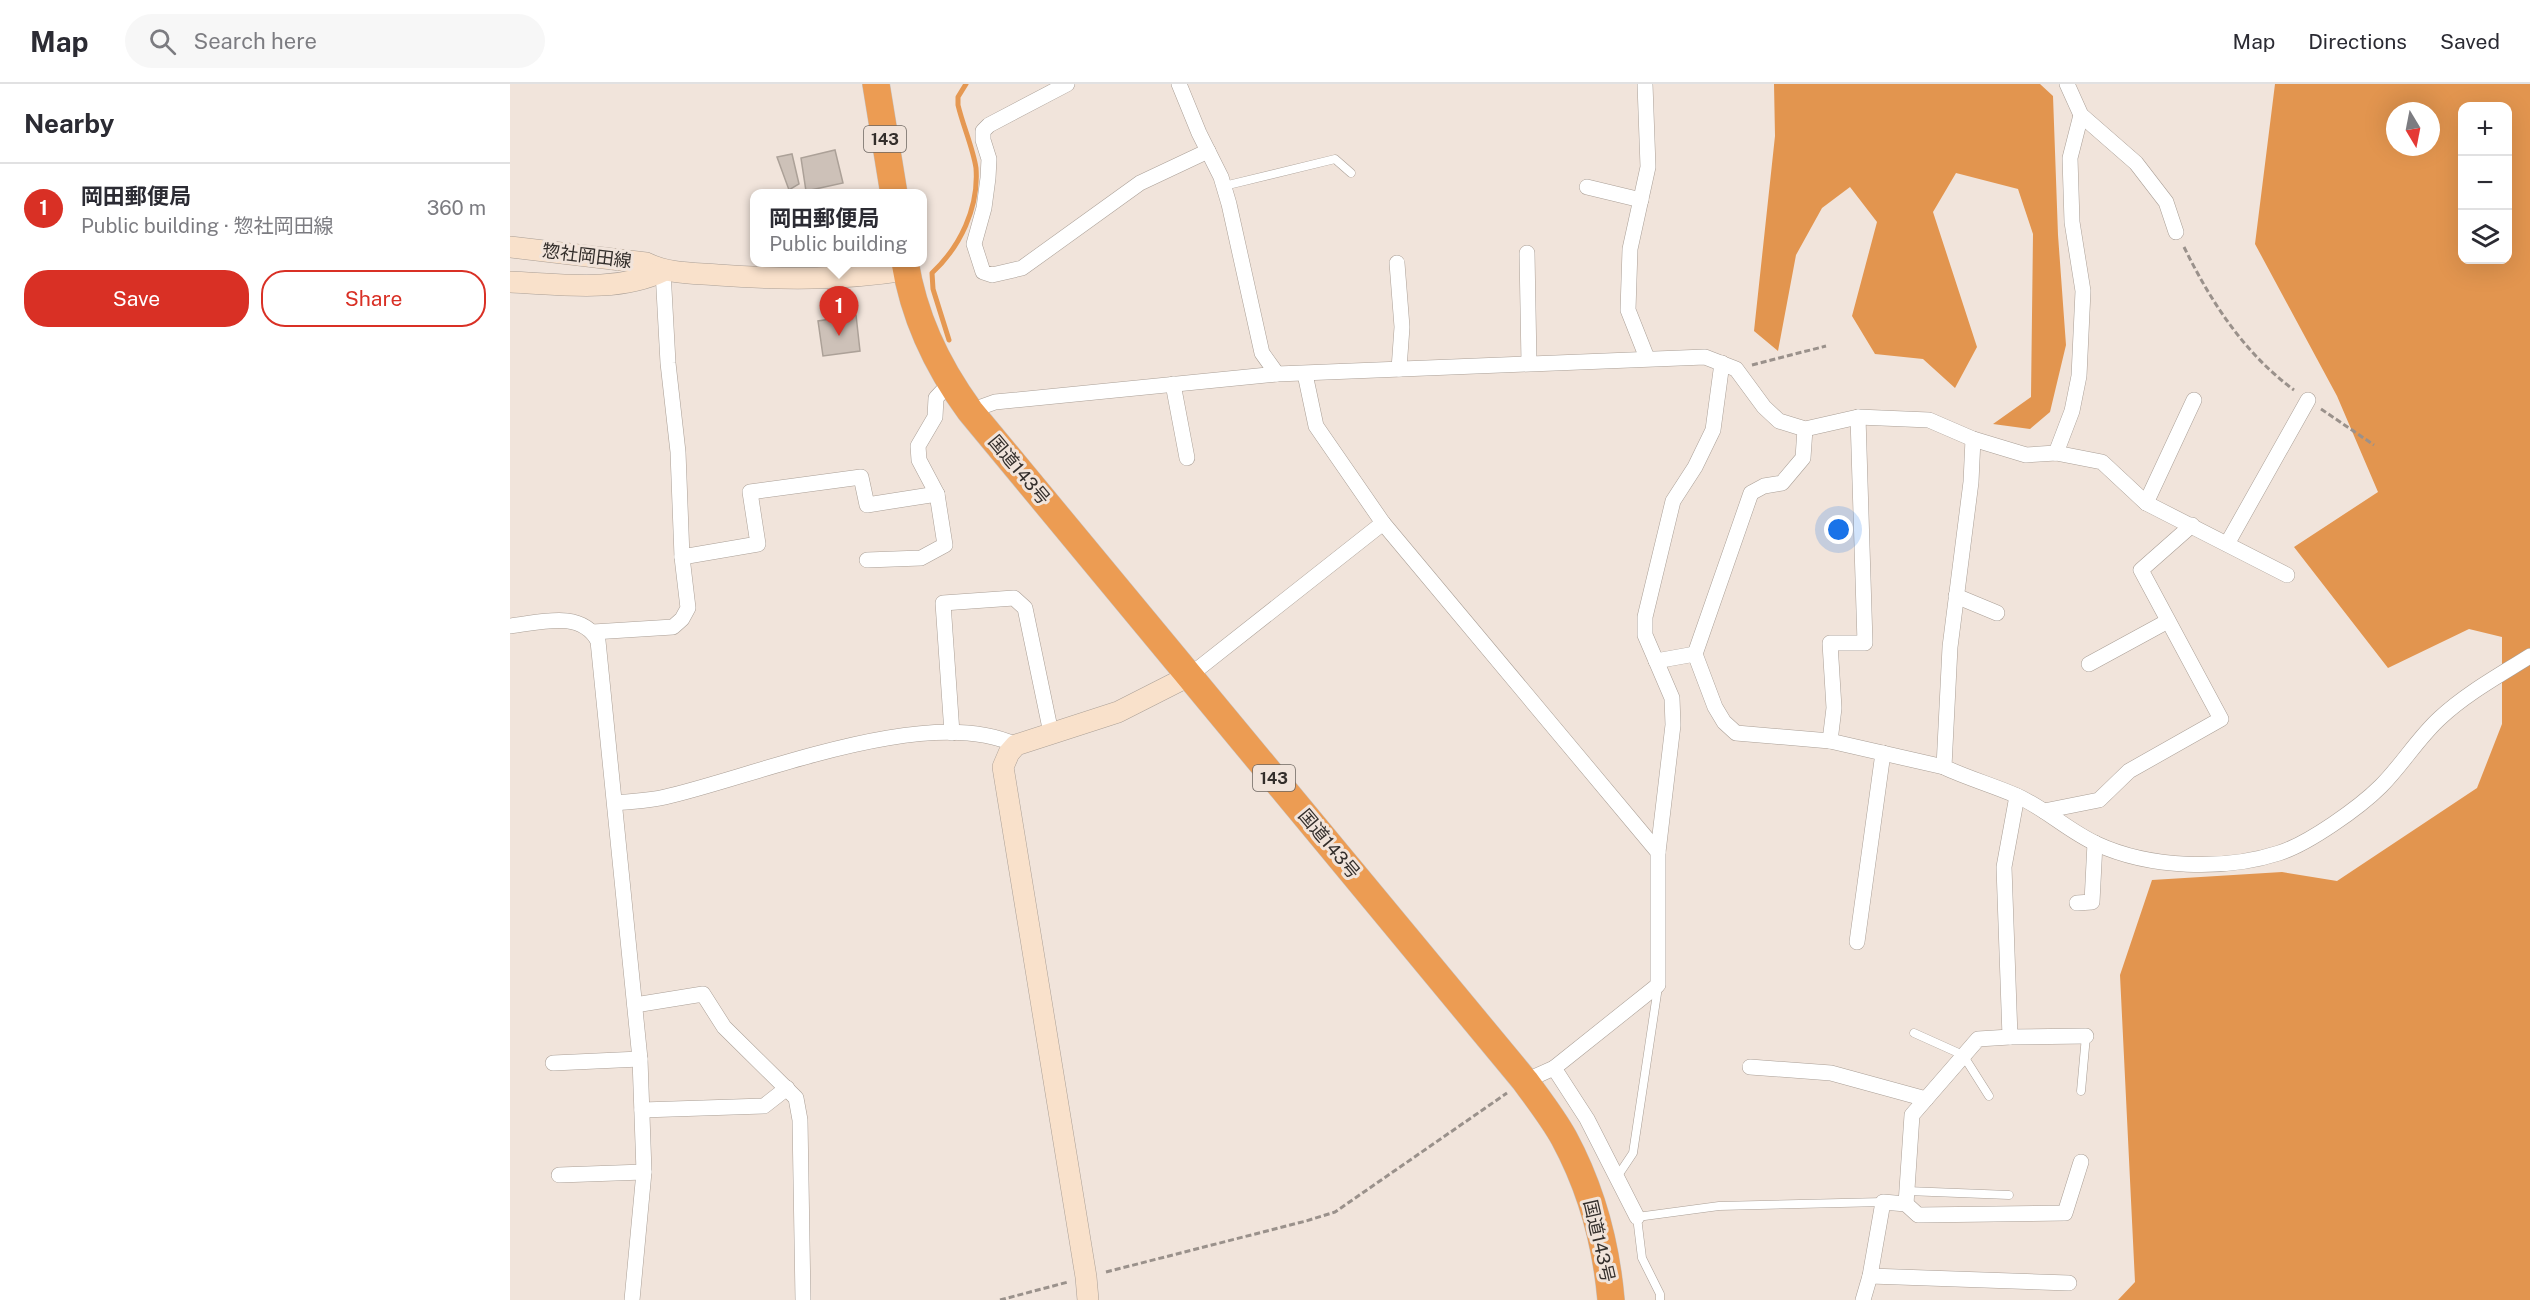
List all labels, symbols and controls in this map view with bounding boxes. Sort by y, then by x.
search box [125,14,545,68]
text: Map [30,25,89,58]
icon: search [146,25,179,58]
text: Search here [194,28,317,54]
text: Map [2233,29,2275,54]
text: Directions [2308,29,2407,54]
text: Saved [2440,29,2500,54]
north arrow [2386,102,2440,156]
map controls [2458,102,2512,264]
button: + [2458,102,2512,156]
text: Nearby [24,108,114,139]
road number: 143 [864,126,906,152]
button: − [2458,156,2512,210]
text: 岡田郵便局 [81,183,191,209]
popup [750,189,927,267]
text: 1 [39,196,48,220]
text: 360 m [427,196,486,220]
text: 岡田郵便局 [769,205,879,231]
button: layers [2458,210,2512,264]
text: Public building · 惣社岡田線 [81,214,333,238]
text: Public building [769,232,908,256]
street label: 惣社岡田線 [541,240,633,271]
button: Save [24,270,249,327]
button: Share [261,270,486,327]
pin: 1 [820,286,858,336]
street label: 国道143号 [984,431,1054,509]
your location [1824,515,1853,544]
road number: 143 [1253,765,1295,791]
street label: 国道143号 [1294,805,1364,883]
street label: 国道143号 [1580,1198,1619,1284]

